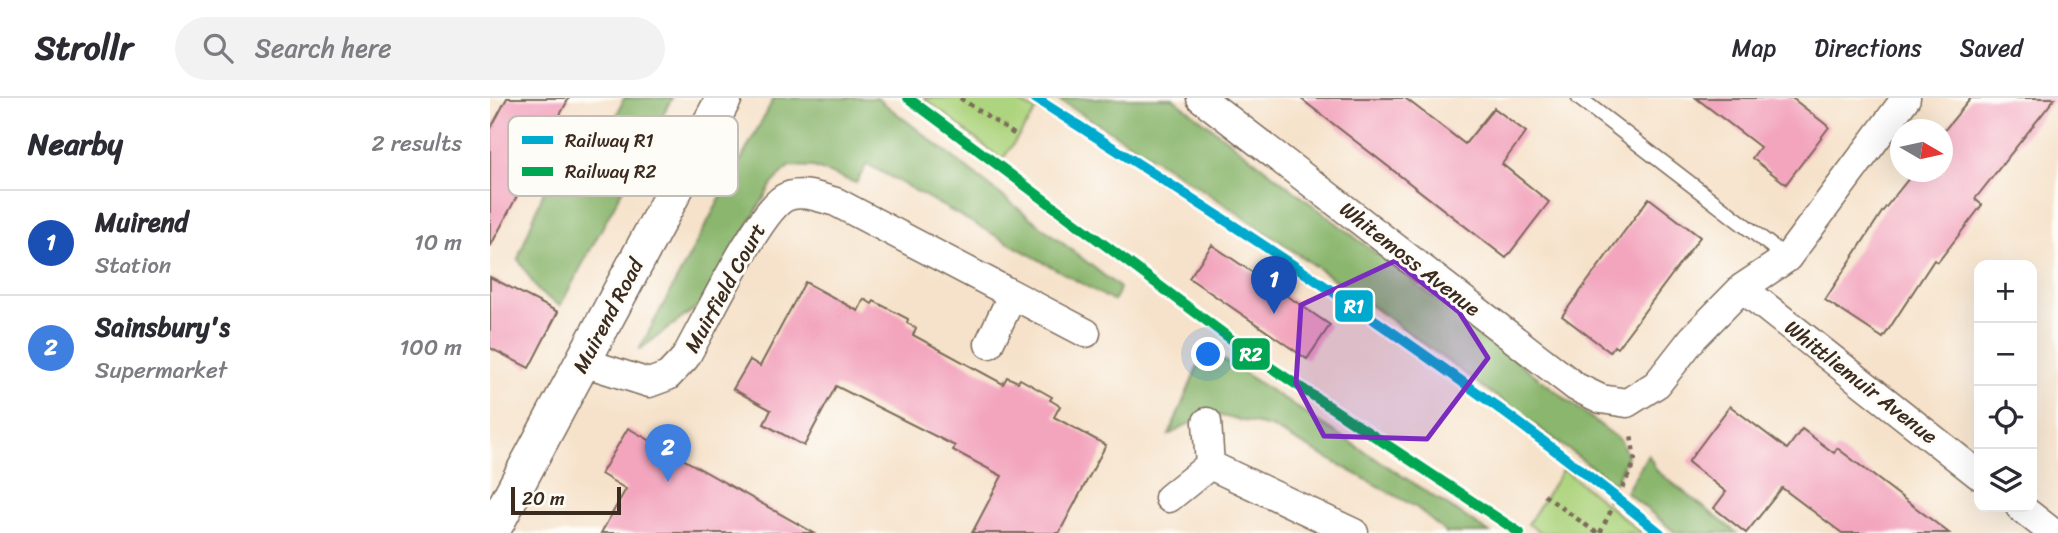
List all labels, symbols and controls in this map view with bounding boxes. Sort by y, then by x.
search box [175,17,665,80]
text: Strollr [35,19,133,77]
text: Search here [255,25,392,71]
text: Map [1732,27,1776,69]
text: Directions [1814,27,1922,69]
text: Saved [1960,27,2023,69]
icon: search [199,29,237,67]
legend [508,116,738,196]
text: Nearby [28,117,123,171]
north arrow [1890,119,1953,182]
text: 2 results [371,123,462,164]
text: Railway R1 [565,124,654,157]
text: Railway R2 [565,155,657,188]
street label: Whitemoss Avenue [1331,191,1489,327]
text: Muirend [95,199,188,245]
street label: Muirfield Court [674,216,776,360]
text: 1 [46,222,56,263]
text: 10 m [414,222,462,263]
text: Station [95,245,171,286]
street label: Muirend Road [562,250,655,380]
pin: 1 [1251,256,1297,314]
map controls [1974,260,2037,512]
button: + [1974,260,2037,323]
line badge: R1 [1334,289,1374,323]
text: R1 [1343,290,1364,323]
text: Sainsbury's [95,304,230,350]
street label: Whittliemuir Avenue [1776,310,1946,455]
button: − [1974,323,2037,386]
text: 2 [44,327,58,368]
text: 100 m [399,327,462,368]
your location [1191,337,1225,371]
line badge: R2 [1231,337,1271,371]
text: R2 [1239,338,1262,371]
text: Supermarket [95,350,227,391]
button: locate [1974,386,2037,449]
pin: 2 [645,424,691,482]
button: layers [1974,449,2037,512]
text: 20 m [522,482,565,515]
scale bar [511,484,621,516]

